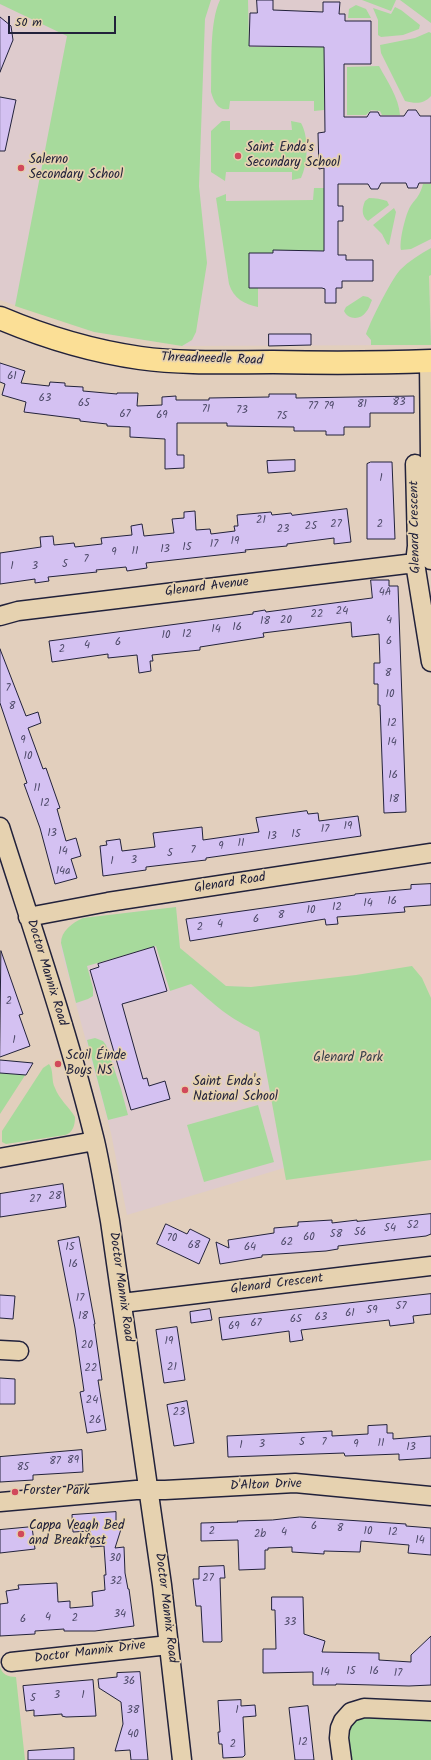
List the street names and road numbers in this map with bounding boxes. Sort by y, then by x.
street label: Threadneedle Road [161,350,263,370]
street label: Glenard Crescent [407,480,425,574]
street label: Glenard Avenue [164,575,250,601]
street label: Glenard Road [193,871,267,897]
street label: Doctor Mannix Road [22,918,70,1028]
street label: Doctor Mannix Road [105,1231,135,1343]
street label: Glenard Crescent [230,1272,324,1298]
street label: D'Alton Drive [230,1477,302,1495]
street label: Doctor Mannix Road [151,1552,179,1664]
street label: Doctor Mannix Drive [34,1638,146,1668]

